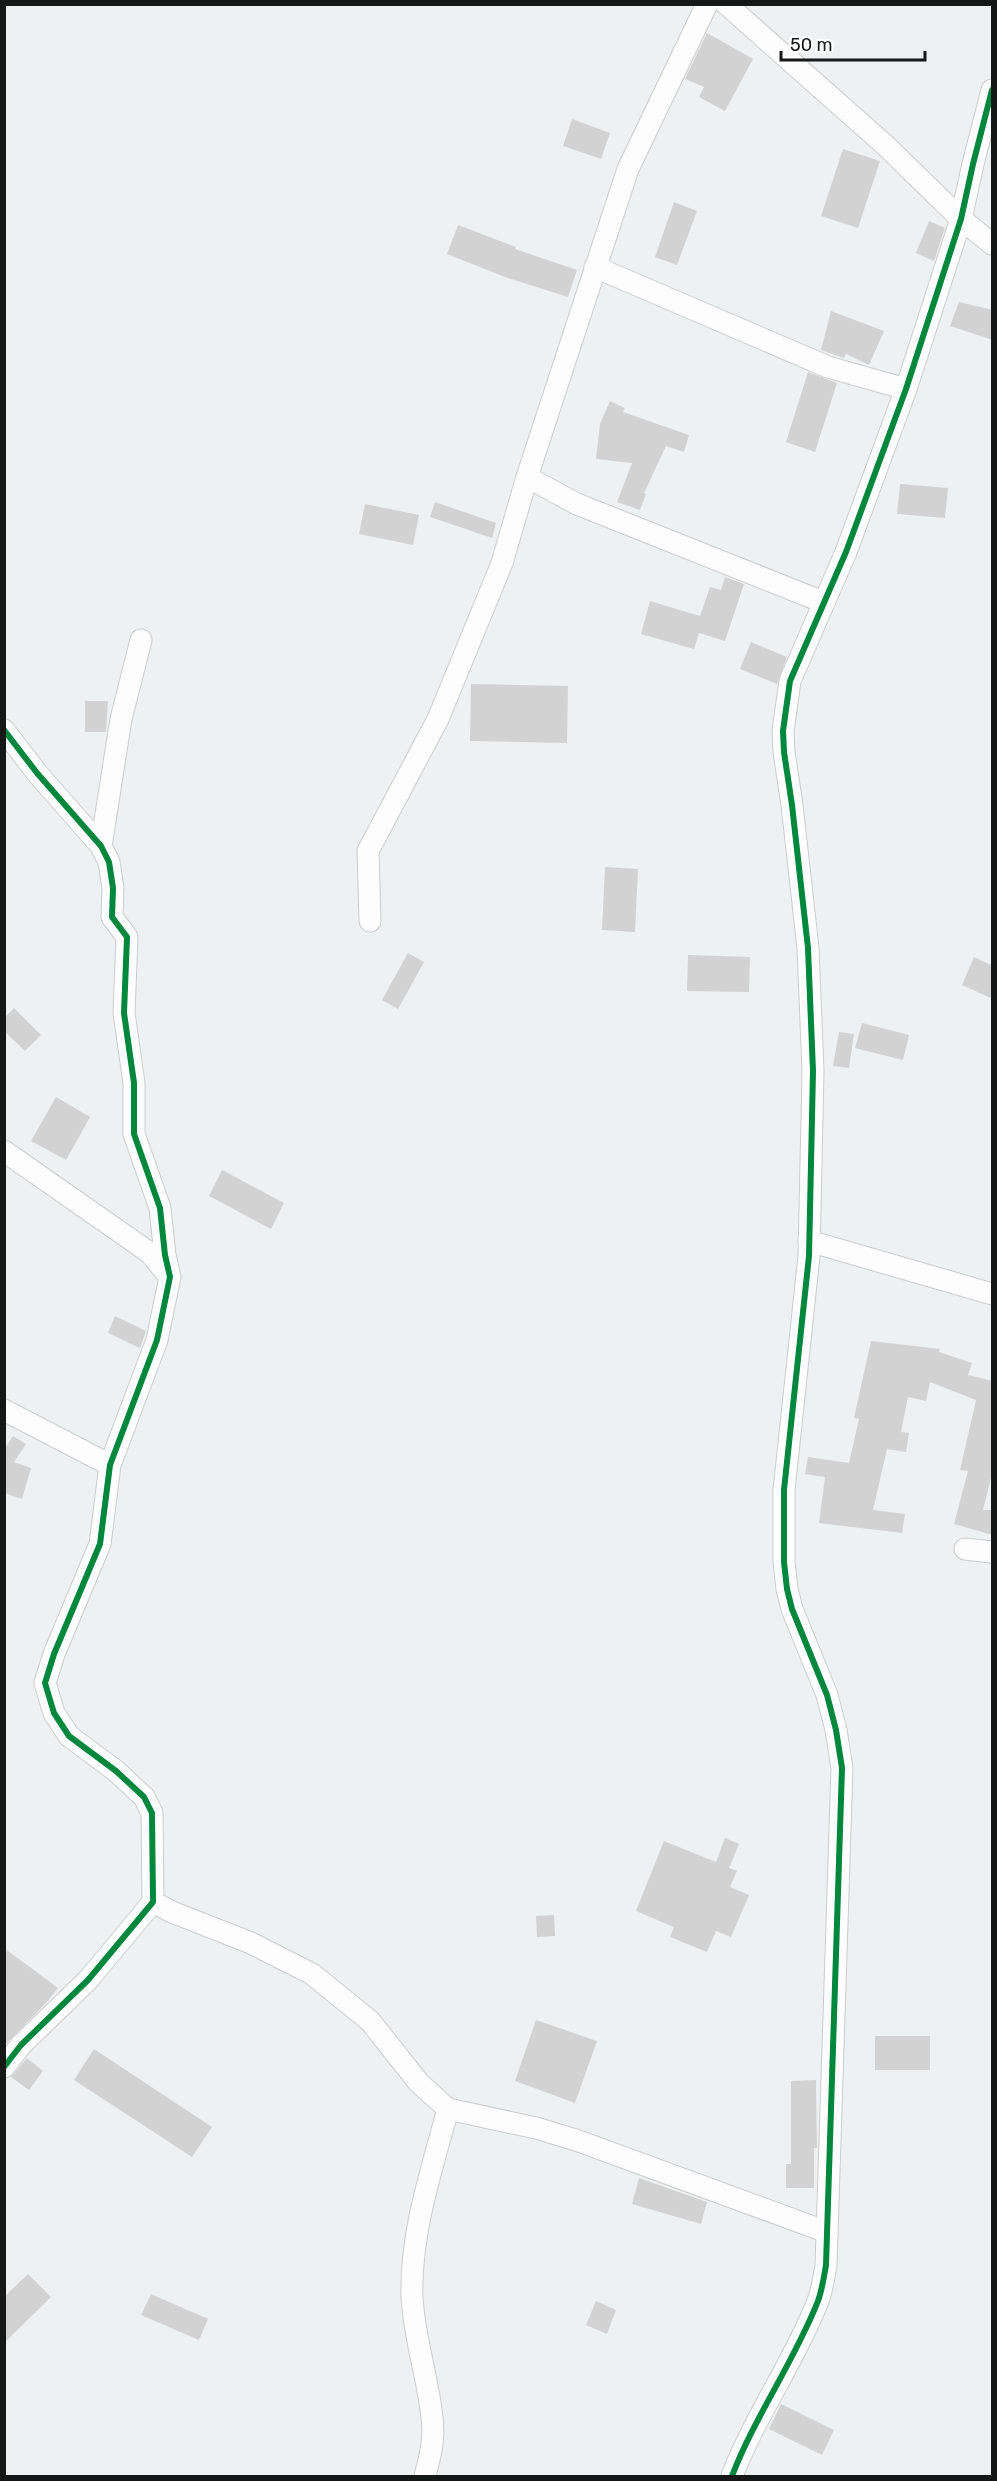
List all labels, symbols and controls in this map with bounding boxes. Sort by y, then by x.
scale bar [781,24,925,62]
text: 50 m [790,34,833,56]

